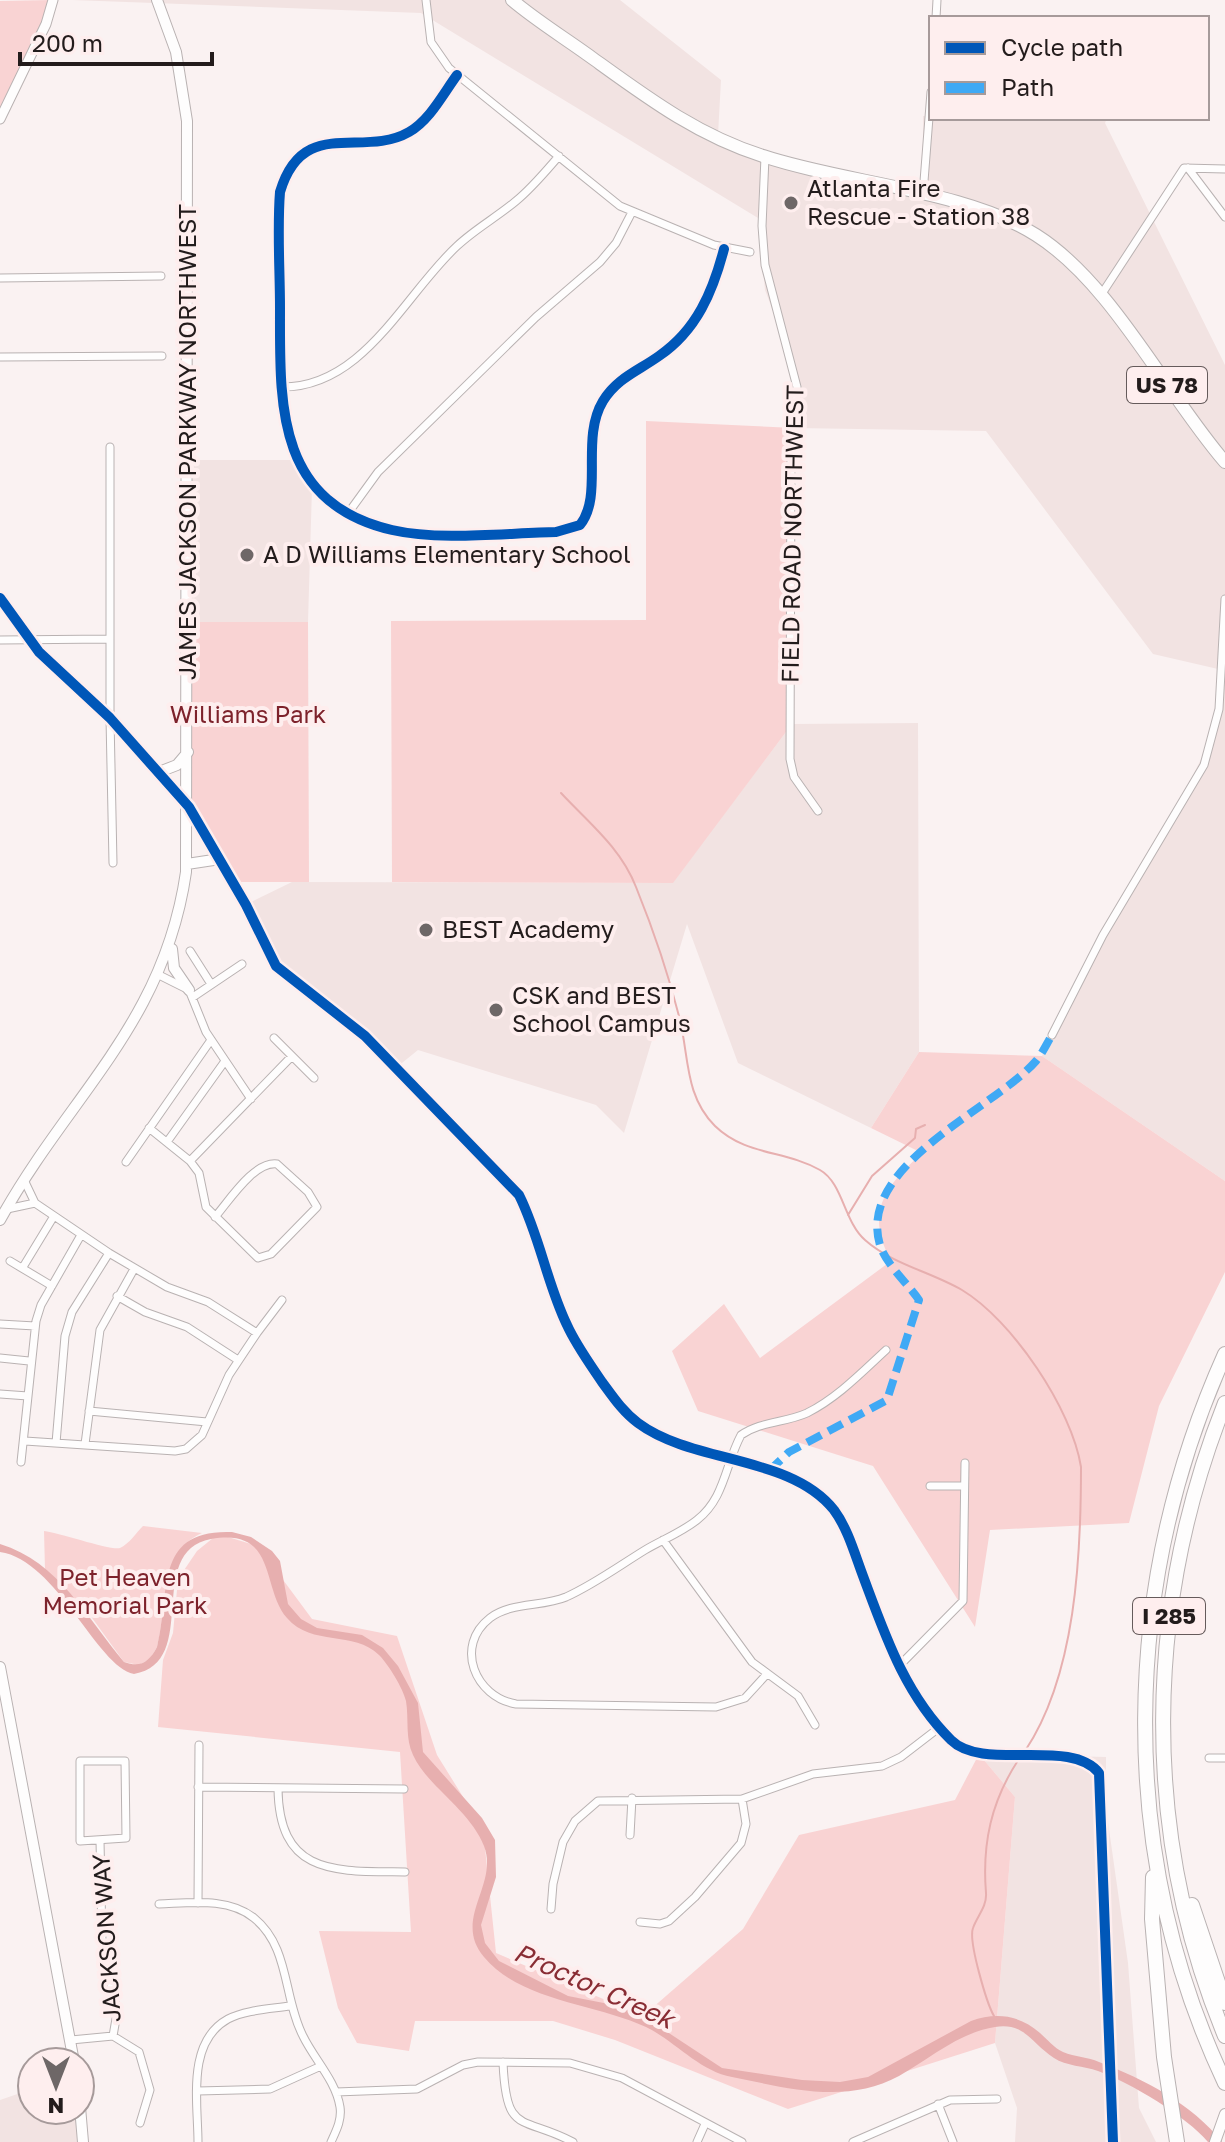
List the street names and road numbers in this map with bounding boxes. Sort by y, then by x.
street label: JAMES JACKSON PARKWAY NORTHWEST [172,204,201,680]
road number: US 78 [1127,367,1207,403]
street label: FIELD ROAD NORTHWEST [774,384,809,683]
road number: I 285 [1133,1598,1205,1634]
street label: JACKSON WAY [85,1852,126,2023]

